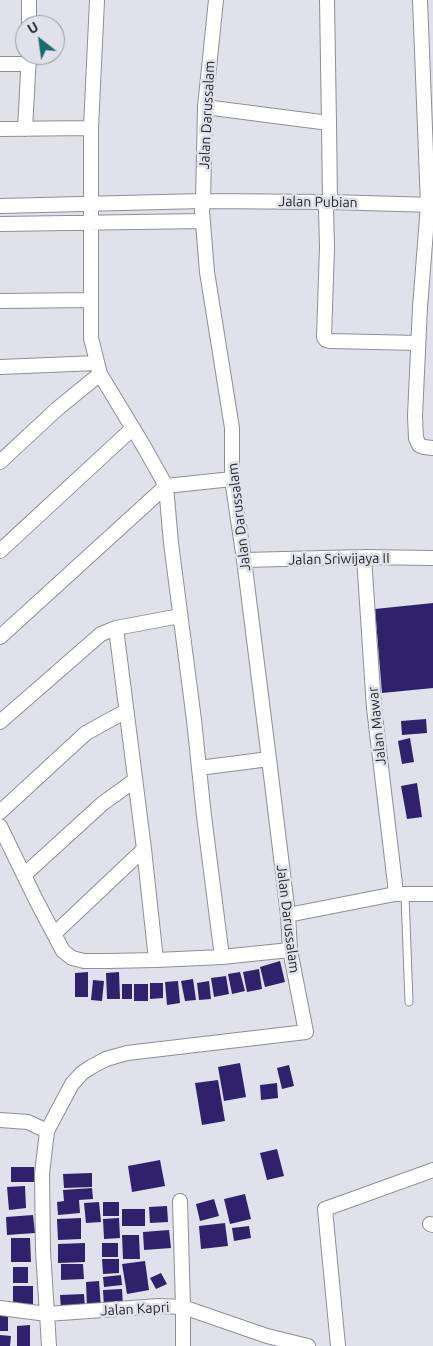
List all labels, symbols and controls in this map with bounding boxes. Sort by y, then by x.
north arrow [15,15,65,65]
text: U [25,18,41,37]
street label: Jalan Darussalam [196,60,218,170]
street label: Jalan Pubian [278,193,358,211]
street label: Jalan Darussalam [224,462,254,572]
street label: Jalan Sriwijaya II [288,550,390,568]
street label: Jalan Mawar [365,686,389,766]
street label: Jalan Darussalam [273,864,303,974]
street label: Jalan Kapri [100,1299,170,1319]

